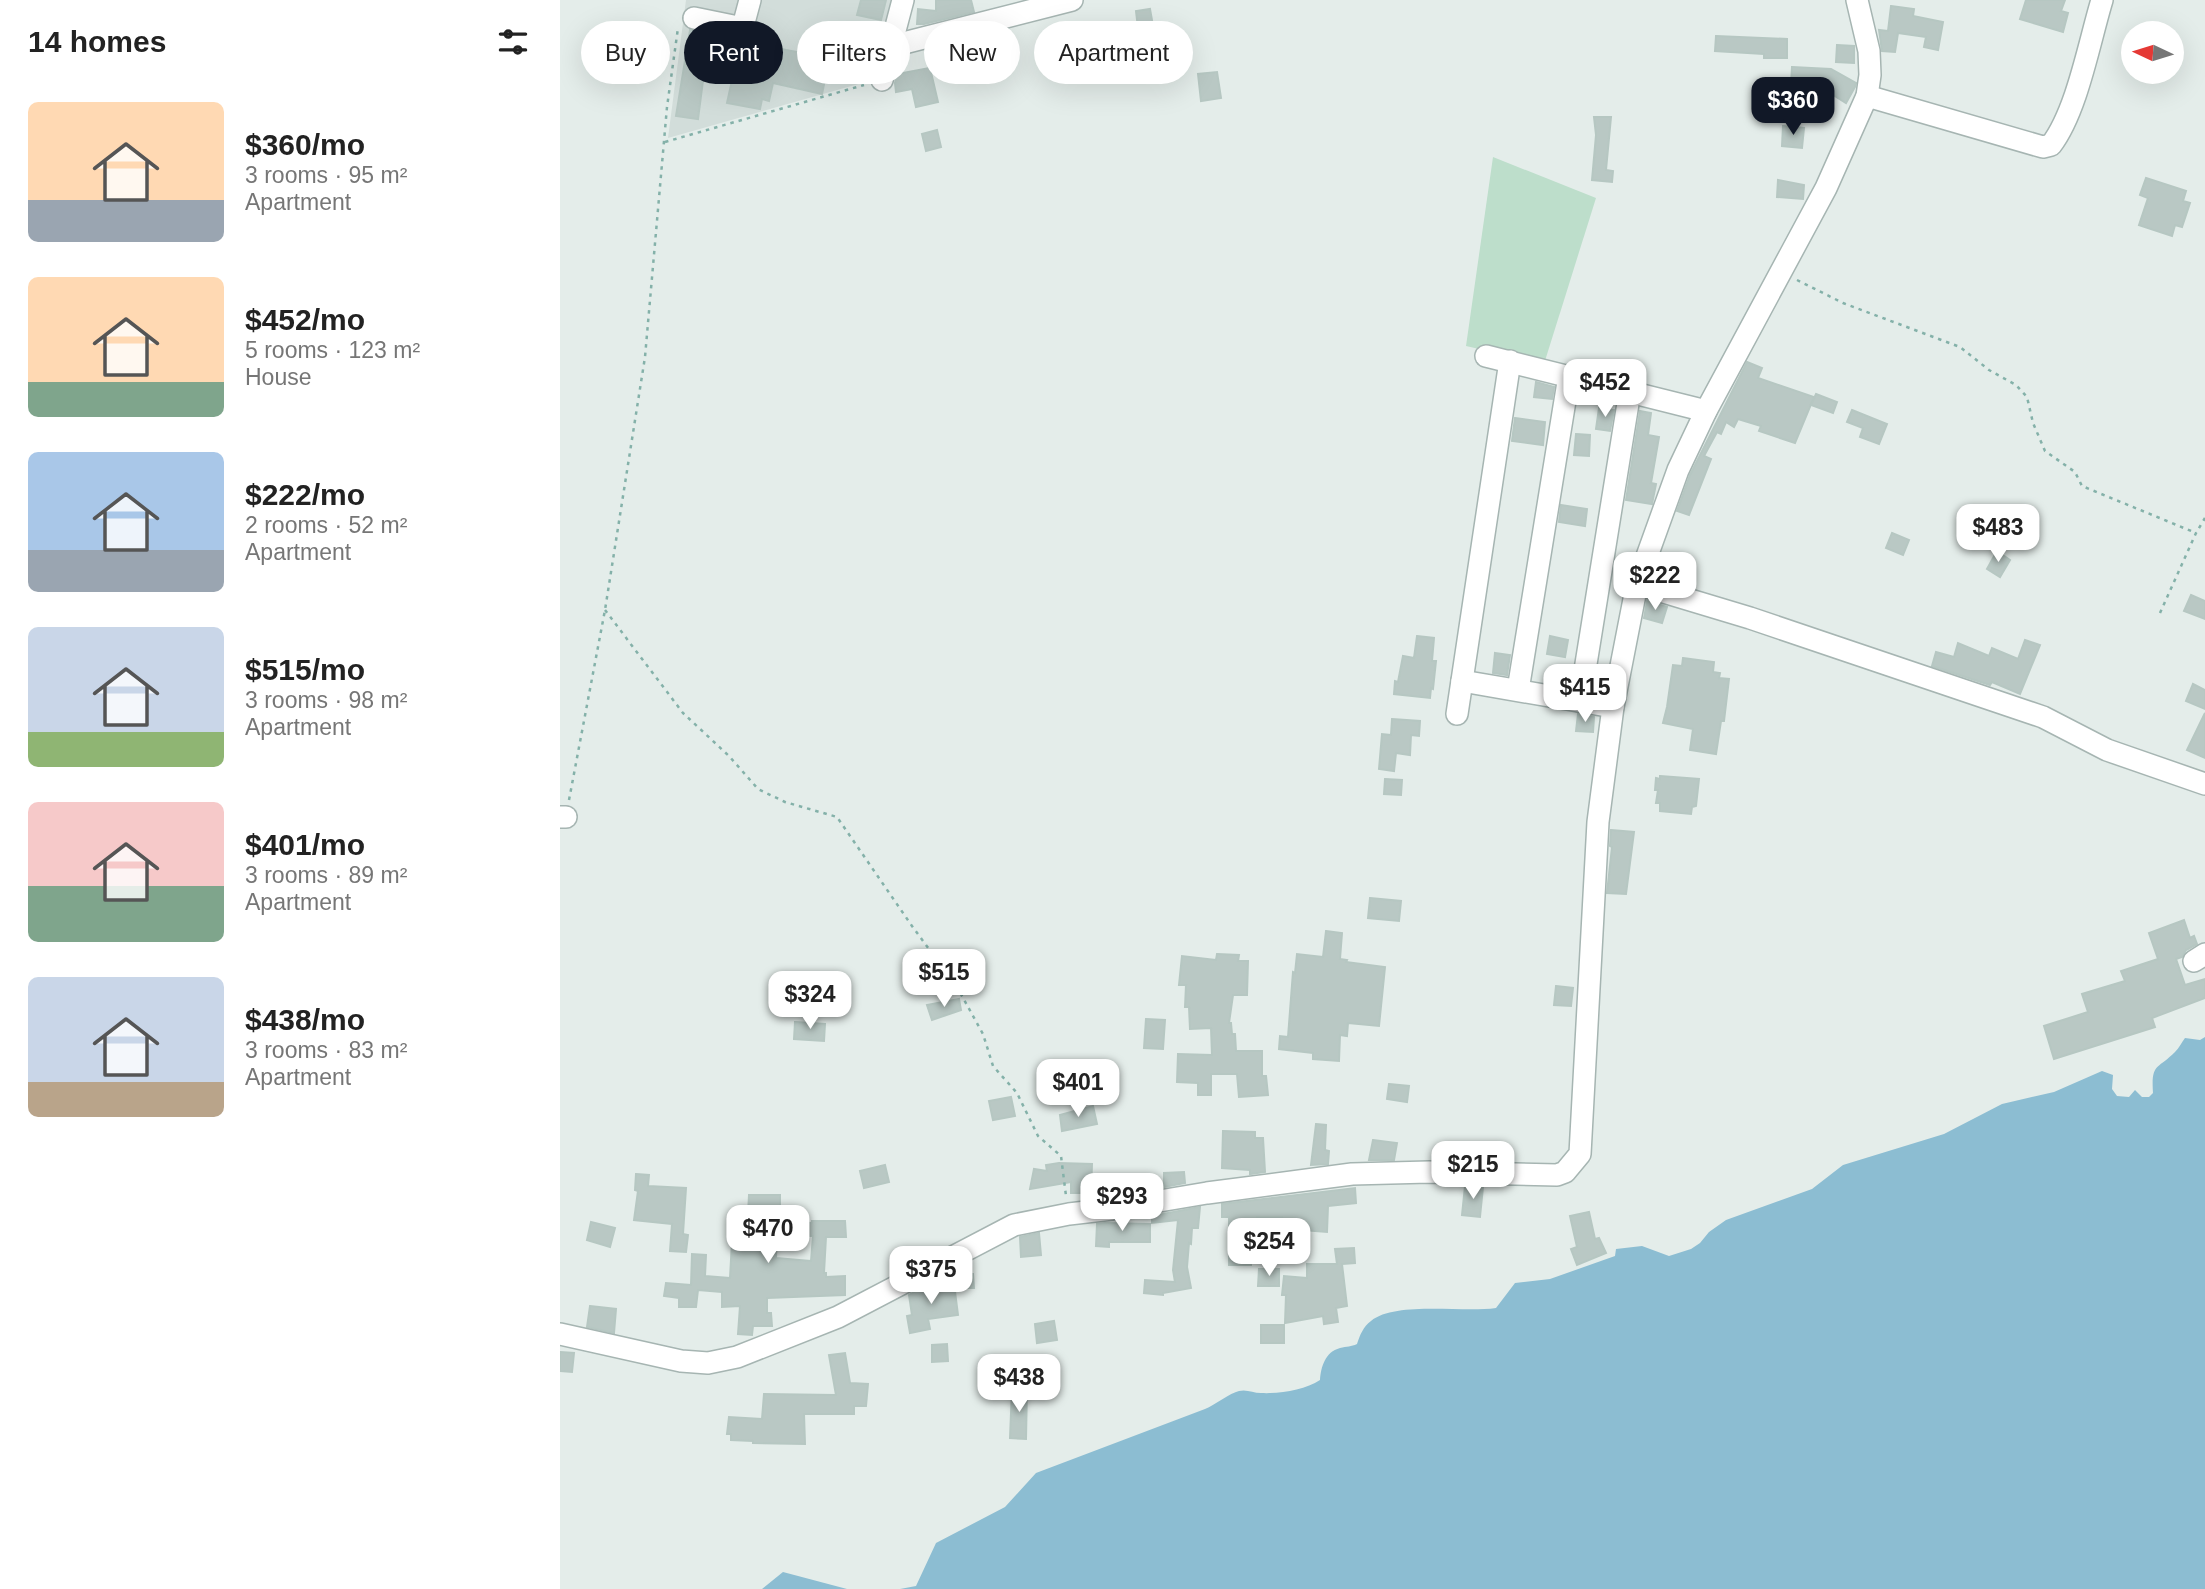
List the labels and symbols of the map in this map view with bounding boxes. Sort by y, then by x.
north arrow [2121,21,2184,84]
pin: $360 [1752,78,1834,137]
pin: $452 [1564,360,1646,419]
pin: $483 [1957,504,2039,564]
pin: $222 [1614,552,1696,612]
pin: $415 [1544,664,1626,724]
pin: $515 [903,950,985,1009]
pin: $324 [769,972,851,1031]
pin: $401 [1037,1060,1119,1119]
pin: $215 [1432,1142,1514,1201]
pin: $293 [1081,1174,1163,1233]
pin: $470 [727,1206,809,1265]
pin: $254 [1228,1218,1310,1278]
pin: $375 [890,1246,972,1306]
pin: $438 [978,1354,1060,1414]

